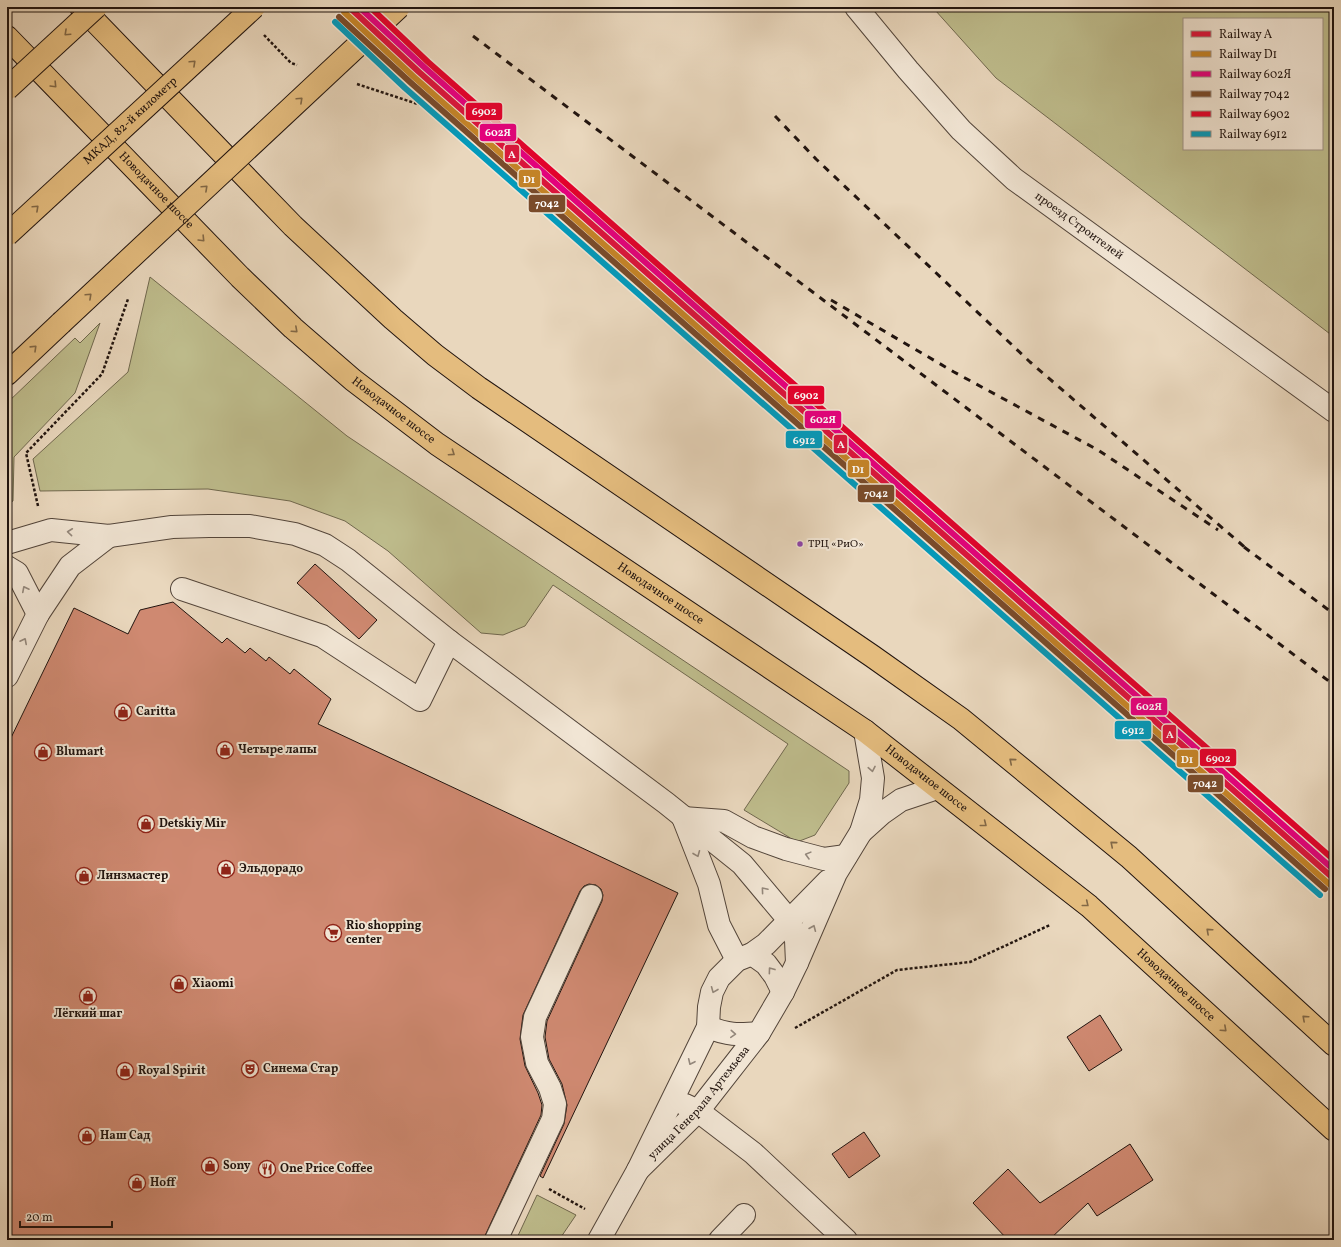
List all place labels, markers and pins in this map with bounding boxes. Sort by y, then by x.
place label: ТРЦ «РиО» [808,537,864,552]
marker: ТРЦ «РиО» [795,539,805,549]
shop icon: Caritta [113,702,133,722]
place label: Caritta [136,704,176,720]
shop icon: Четыре лапы [215,740,235,760]
shop icon: Blumart [33,742,53,762]
place label: Четыре лапы [238,742,317,758]
place label: Blumart [56,744,104,760]
shop icon: Detskiy Mir [136,814,156,834]
place label: Detskiy Mir [159,816,226,832]
shop icon: Эльдорадо [216,859,236,879]
place label: Эльдорадо [239,861,303,877]
shop icon: Линзмастер [74,866,94,886]
place label: Линзмастер [97,868,169,884]
place label: Rio shopping center [346,918,422,948]
supermarket icon: Rio shopping center [323,923,343,943]
shop icon: Xiaomi [169,974,189,994]
place label: Xiaomi [192,976,234,992]
shop icon: Лёгкий шаг [78,986,98,1006]
place label: Лёгкий шаг [54,1006,122,1022]
theatre icon: Синема Стар [240,1059,260,1079]
shop icon: Royal Spirit [115,1061,135,1081]
place label: Синема Стар [263,1061,339,1077]
place label: Royal Spirit [138,1063,206,1079]
shop icon: Наш Сад [77,1126,97,1146]
place label: Наш Сад [100,1128,151,1144]
shop icon: Sony [200,1156,220,1176]
place label: Sony [223,1158,251,1174]
restaurant icon: One Price Coffee [257,1159,277,1179]
place label: One Price Coffee [280,1161,373,1177]
shop icon: Hoff [127,1173,147,1193]
place label: Hoff [150,1175,176,1191]

